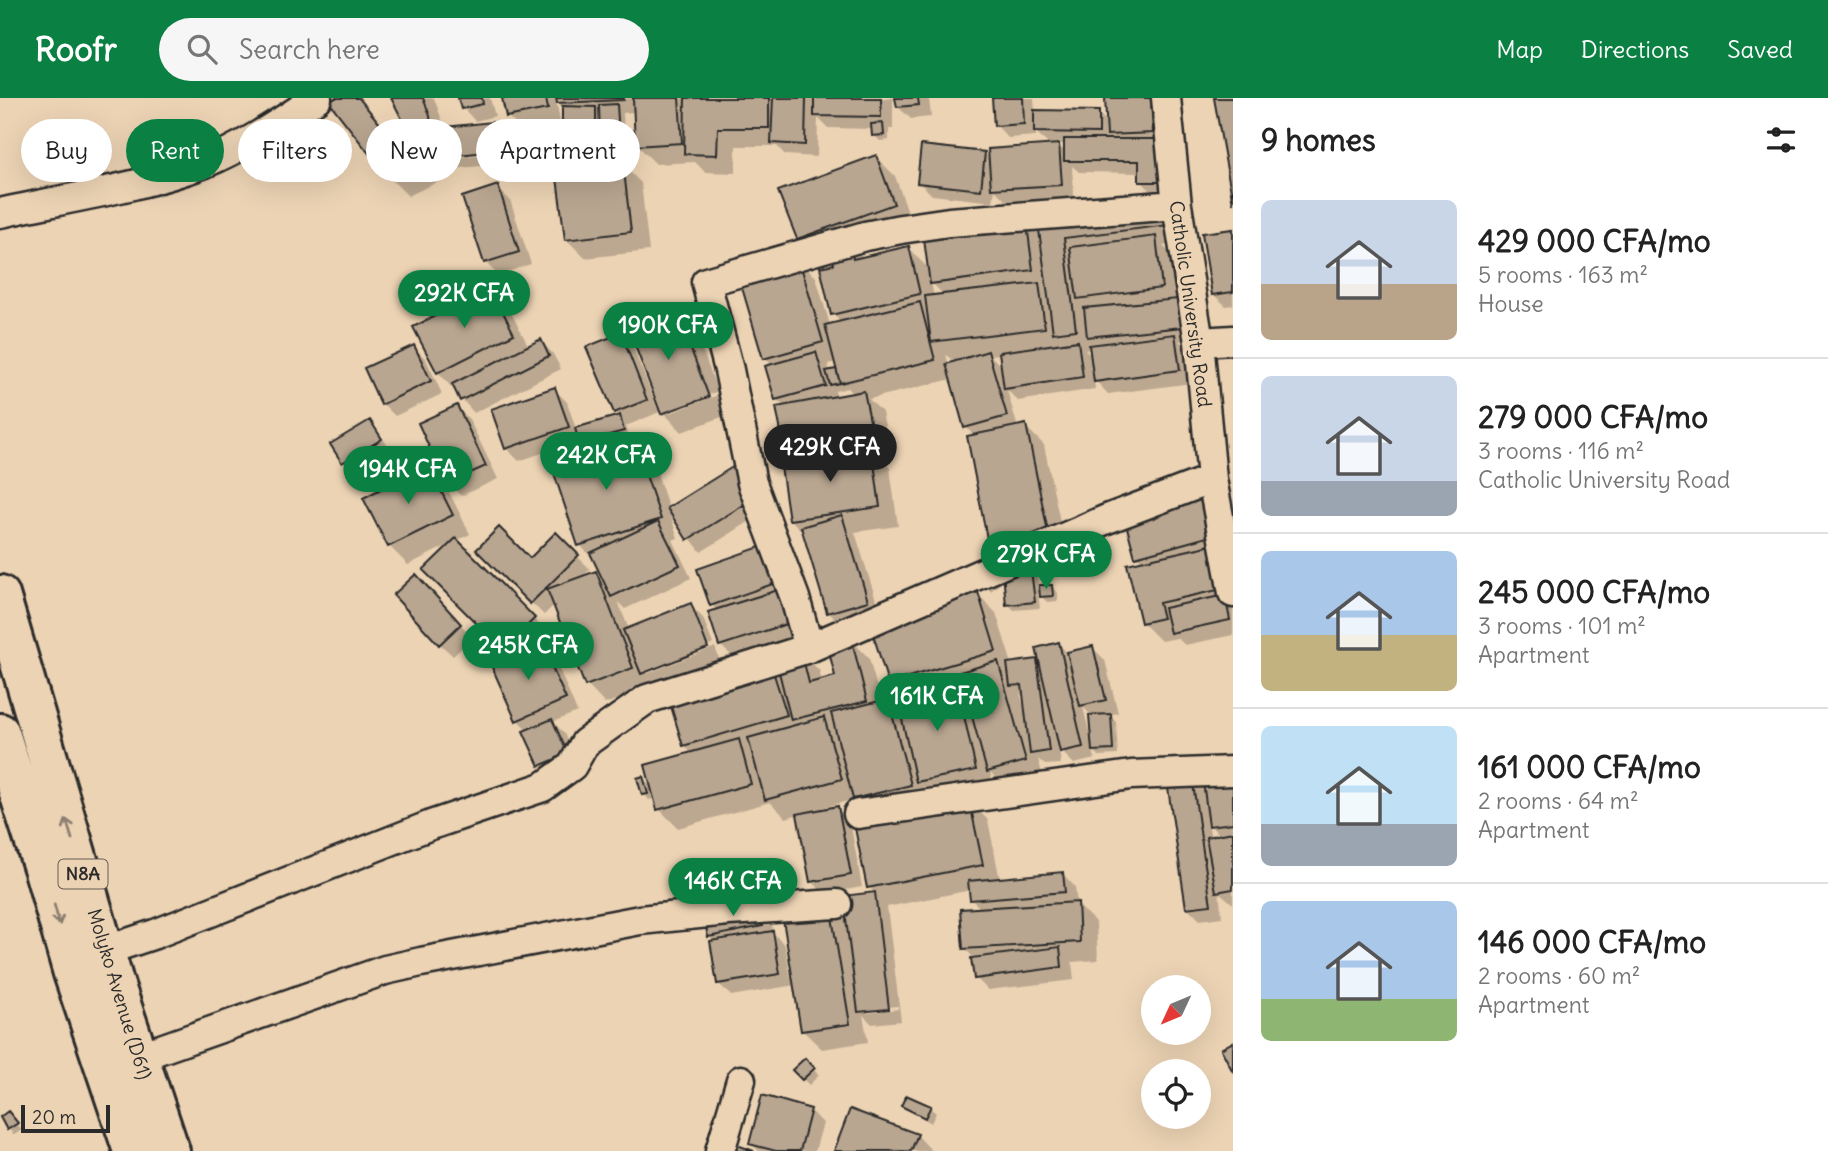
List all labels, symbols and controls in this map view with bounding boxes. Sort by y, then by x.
search box [159,18,649,81]
text: Roofr [35,28,117,70]
icon: search [183,30,221,68]
text: Search here [239,33,380,66]
text: Map [1496,34,1543,64]
text: Directions [1581,34,1689,64]
text: Saved [1727,34,1793,64]
chip: Buy [21,119,112,182]
chip: Rent [126,119,224,182]
chip: Filters [238,119,352,182]
chip: New [366,119,462,182]
chip: Apartment [476,119,640,182]
text: 9 homes [1261,121,1376,159]
icon: filters [1762,121,1800,159]
street label: Catholic University Road [1165,199,1217,409]
text: 429 000 CFA/mo [1478,222,1711,260]
icon: home [1317,228,1401,312]
text: 5 rooms · 163 m² [1478,260,1648,289]
pin: 292K CFA [392,271,536,330]
text: 292K CFA [414,278,514,307]
text: House [1478,289,1544,318]
pin: 190K CFA [596,302,740,362]
text: 190K CFA [619,310,717,339]
text: 279 000 CFA/mo [1478,398,1708,436]
icon: home [1317,404,1401,488]
pin: 429K CFA [758,424,902,484]
pin: 242K CFA [534,432,678,492]
text: 429K CFA [780,432,880,461]
text: 3 rooms · 116 m² [1478,436,1644,465]
text: 242K CFA [556,440,656,469]
pin: 194K CFA [336,446,480,506]
text: 194K CFA [359,454,457,483]
text: Catholic University Road [1478,465,1730,494]
pin: 279K CFA [974,532,1118,591]
text: 279K CFA [997,539,1095,568]
text: 245 000 CFA/mo [1478,573,1710,611]
icon: home [1317,579,1401,663]
text: 3 rooms · 101 m² [1478,611,1646,640]
pin: 245K CFA [456,622,600,682]
text: 245K CFA [478,630,578,659]
text: Apartment [1478,640,1590,669]
pin: 161K CFA [865,674,1009,733]
text: 161K CFA [891,681,983,710]
text: 161 000 CFA/mo [1478,748,1701,786]
icon: home [1317,754,1401,838]
text: 2 rooms · 64 m² [1478,786,1639,815]
text: Apartment [1478,815,1590,844]
one-way arrow [62,818,75,840]
pin: 146K CFA [661,858,805,918]
road number: N8A [58,860,108,888]
text: 146K CFA [684,866,782,895]
one-way arrow [51,904,64,926]
street label: Molyko Avenue (D61) [83,906,157,1082]
text: 146 000 CFA/mo [1478,923,1706,961]
icon: home [1317,929,1401,1013]
text: 2 rooms · 60 m² [1478,961,1640,990]
north arrow [1141,975,1211,1045]
map controls [1141,975,1211,1129]
text: Apartment [1478,990,1590,1019]
button: locate [1141,1059,1211,1129]
scale bar [21,1102,110,1134]
text: 20 m [32,1105,76,1129]

